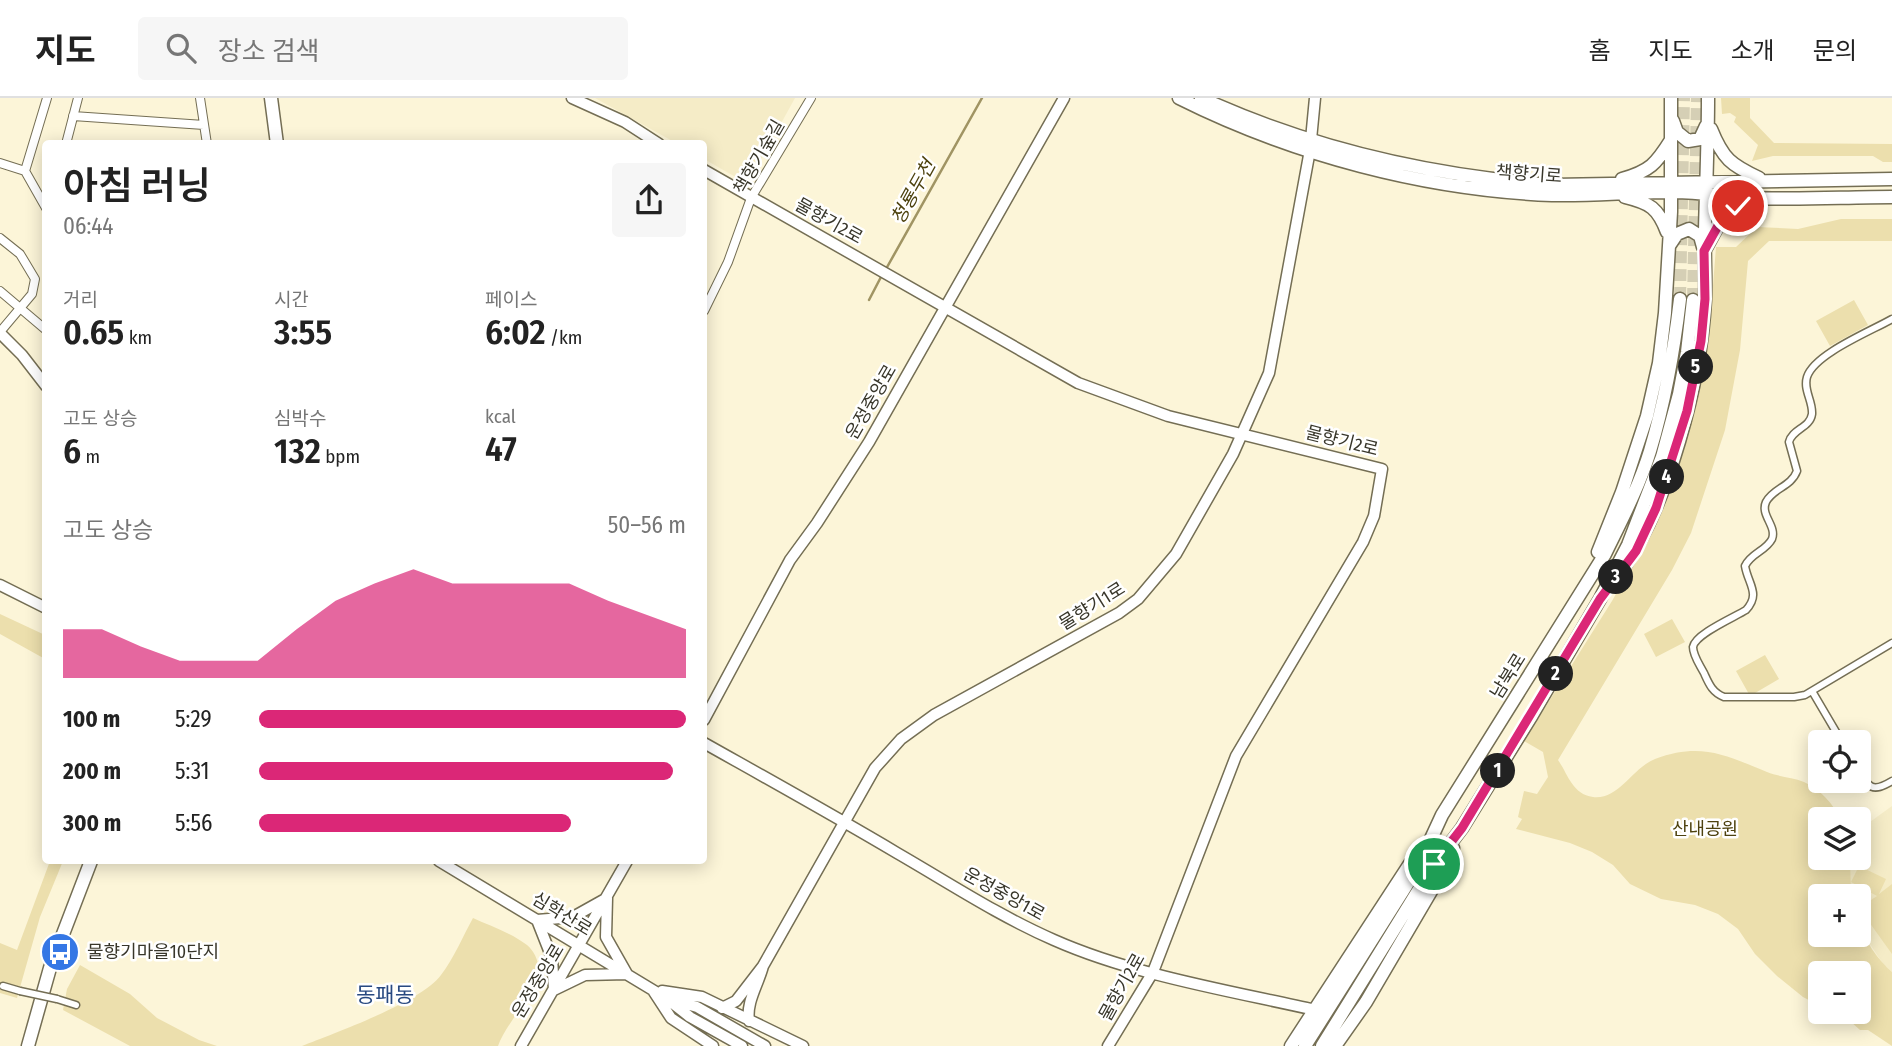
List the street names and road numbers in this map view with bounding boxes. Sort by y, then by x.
street label: 책향기숲길 [729,116,789,198]
street label: 책향기로 [1495,161,1563,187]
street label: 물향기2로 [791,193,867,249]
street label: 운정중앙로 [841,361,901,443]
street label: 물향기2로 [1303,421,1381,461]
street label: 물향기1로 [1055,577,1129,635]
street label: 남북로 [1486,649,1530,703]
street label: 운정중앙1로 [959,863,1049,925]
street label: 심학산로 [528,888,596,940]
street label: 운정중앙로 [507,940,569,1022]
street label: 물향기2로 [1094,949,1150,1025]

